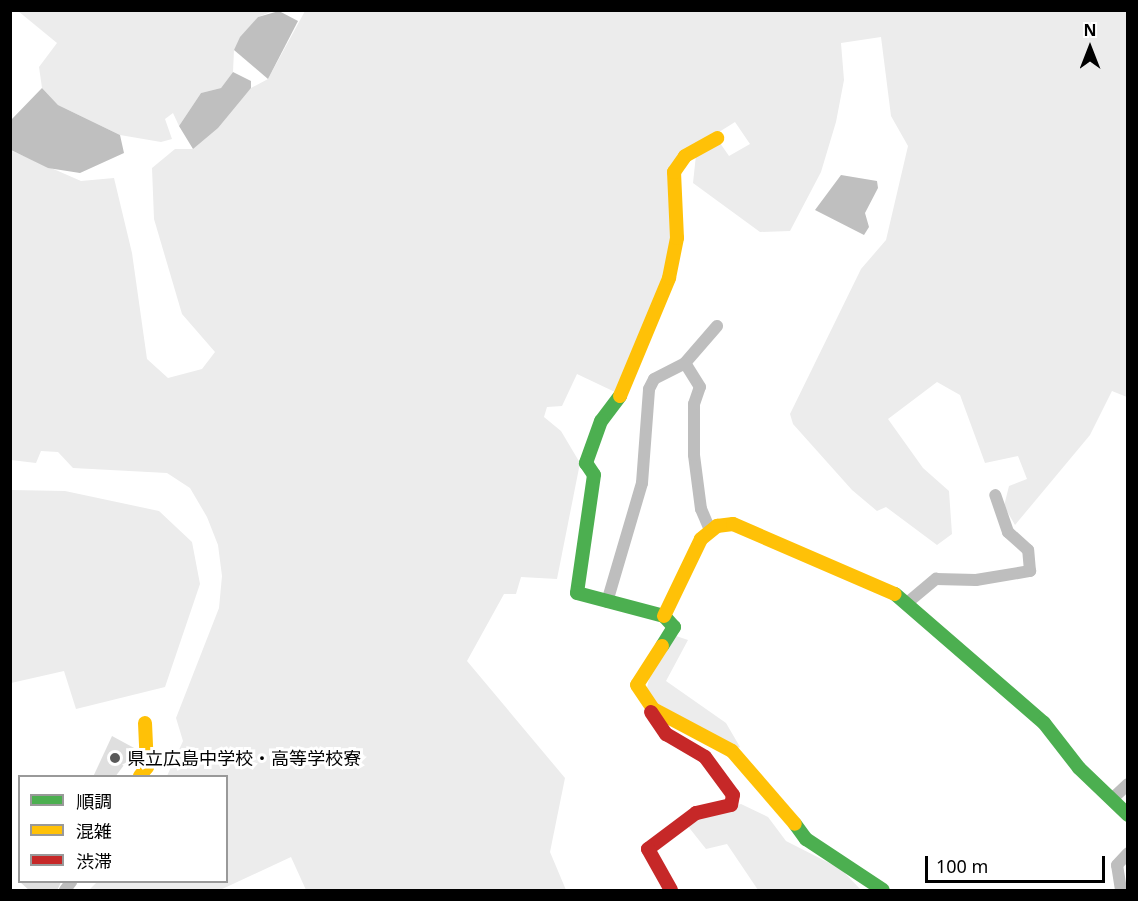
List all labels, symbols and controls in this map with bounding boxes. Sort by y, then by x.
north arrow [1060,18,1120,78]
text: N [1083,19,1097,41]
place label: 県立広島中学校・高等学校寮 [127,747,361,769]
marker: 県立広島中学校・高等学校寮 [108,751,122,765]
legend [18,775,228,883]
text: 順調 [76,789,112,813]
text: 混雑 [76,819,112,843]
scale bar [928,844,1108,882]
text: 渋滞 [76,849,112,873]
text: 100 m [936,854,988,878]

